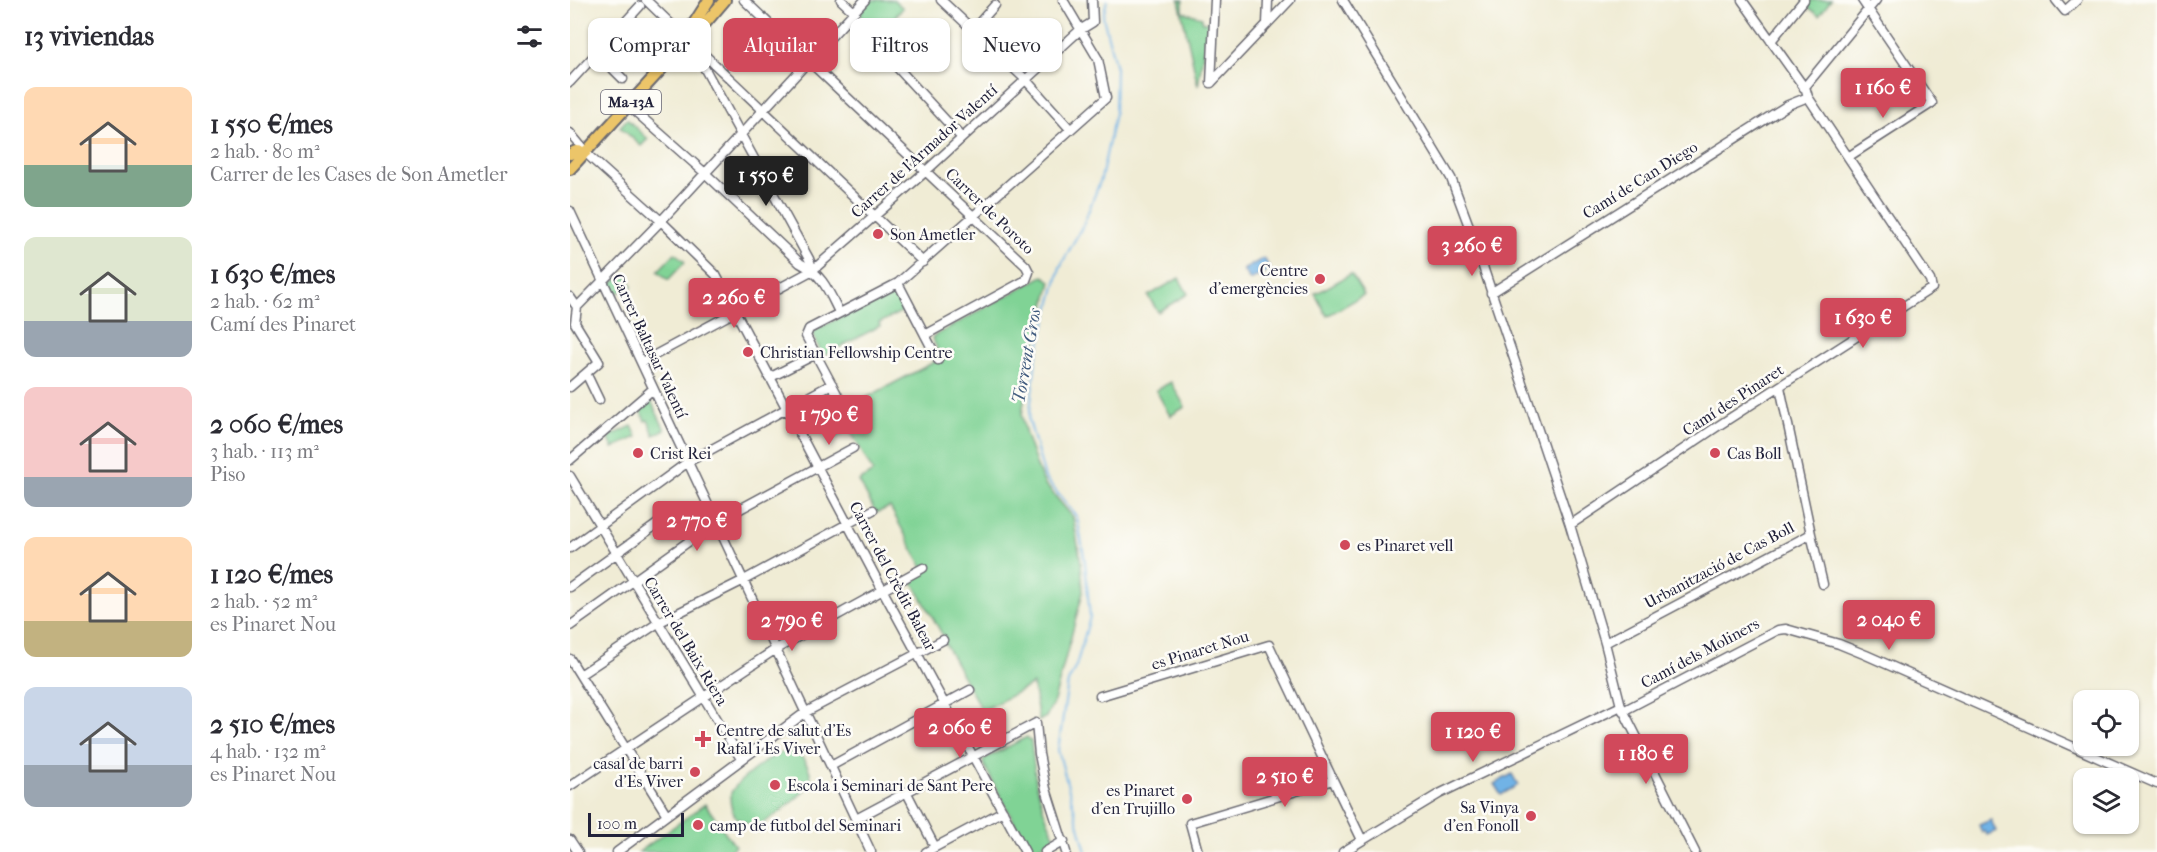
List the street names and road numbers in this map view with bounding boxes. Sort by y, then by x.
street label: Carrer de l'Armador Valentí [847,80,1001,222]
road number: Ma-13A [601,90,661,114]
street label: Camí de Can Diego [1579,137,1701,223]
street label: Carrer de Poroto [942,164,1038,258]
street label: Carrer Baltasar Valentí [608,271,692,422]
street label: Camí des Pinaret [1679,360,1787,440]
street label: Carrer del Crèdit Balear [846,498,941,654]
street label: Urbanització de Cas Boll [1641,517,1798,613]
street label: Carrer del Baix Riera [640,573,732,709]
street label: Camí dels Moliners [1638,614,1763,692]
street label: es Pinaret Nou [1149,626,1251,674]

